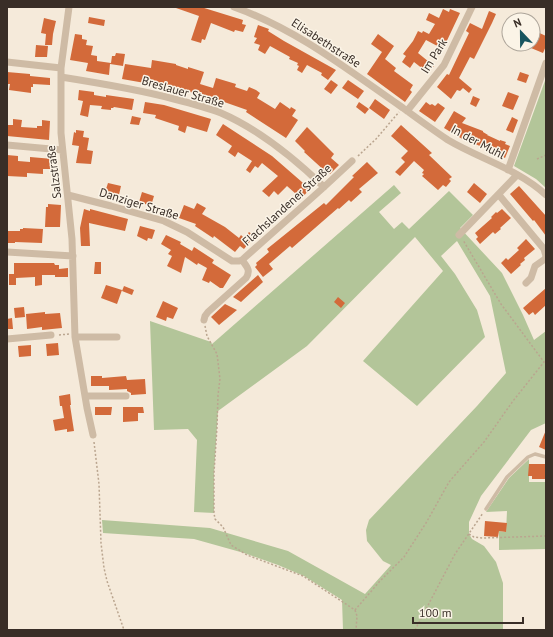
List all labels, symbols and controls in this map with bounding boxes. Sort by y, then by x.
north arrow [501,12,541,52]
street label: Elisabethstraße [289,15,364,71]
text: N [511,15,523,31]
street label: Im Park [417,35,450,76]
street label: Breslauer Straße [140,73,226,110]
street label: In der Muhl [449,121,508,162]
street label: Salzstraße [43,145,64,200]
street label: Flachslandener Straße [239,161,334,249]
street label: Danziger Straße [98,184,181,223]
scale bar [413,599,523,625]
text: 100 m [419,605,452,620]

